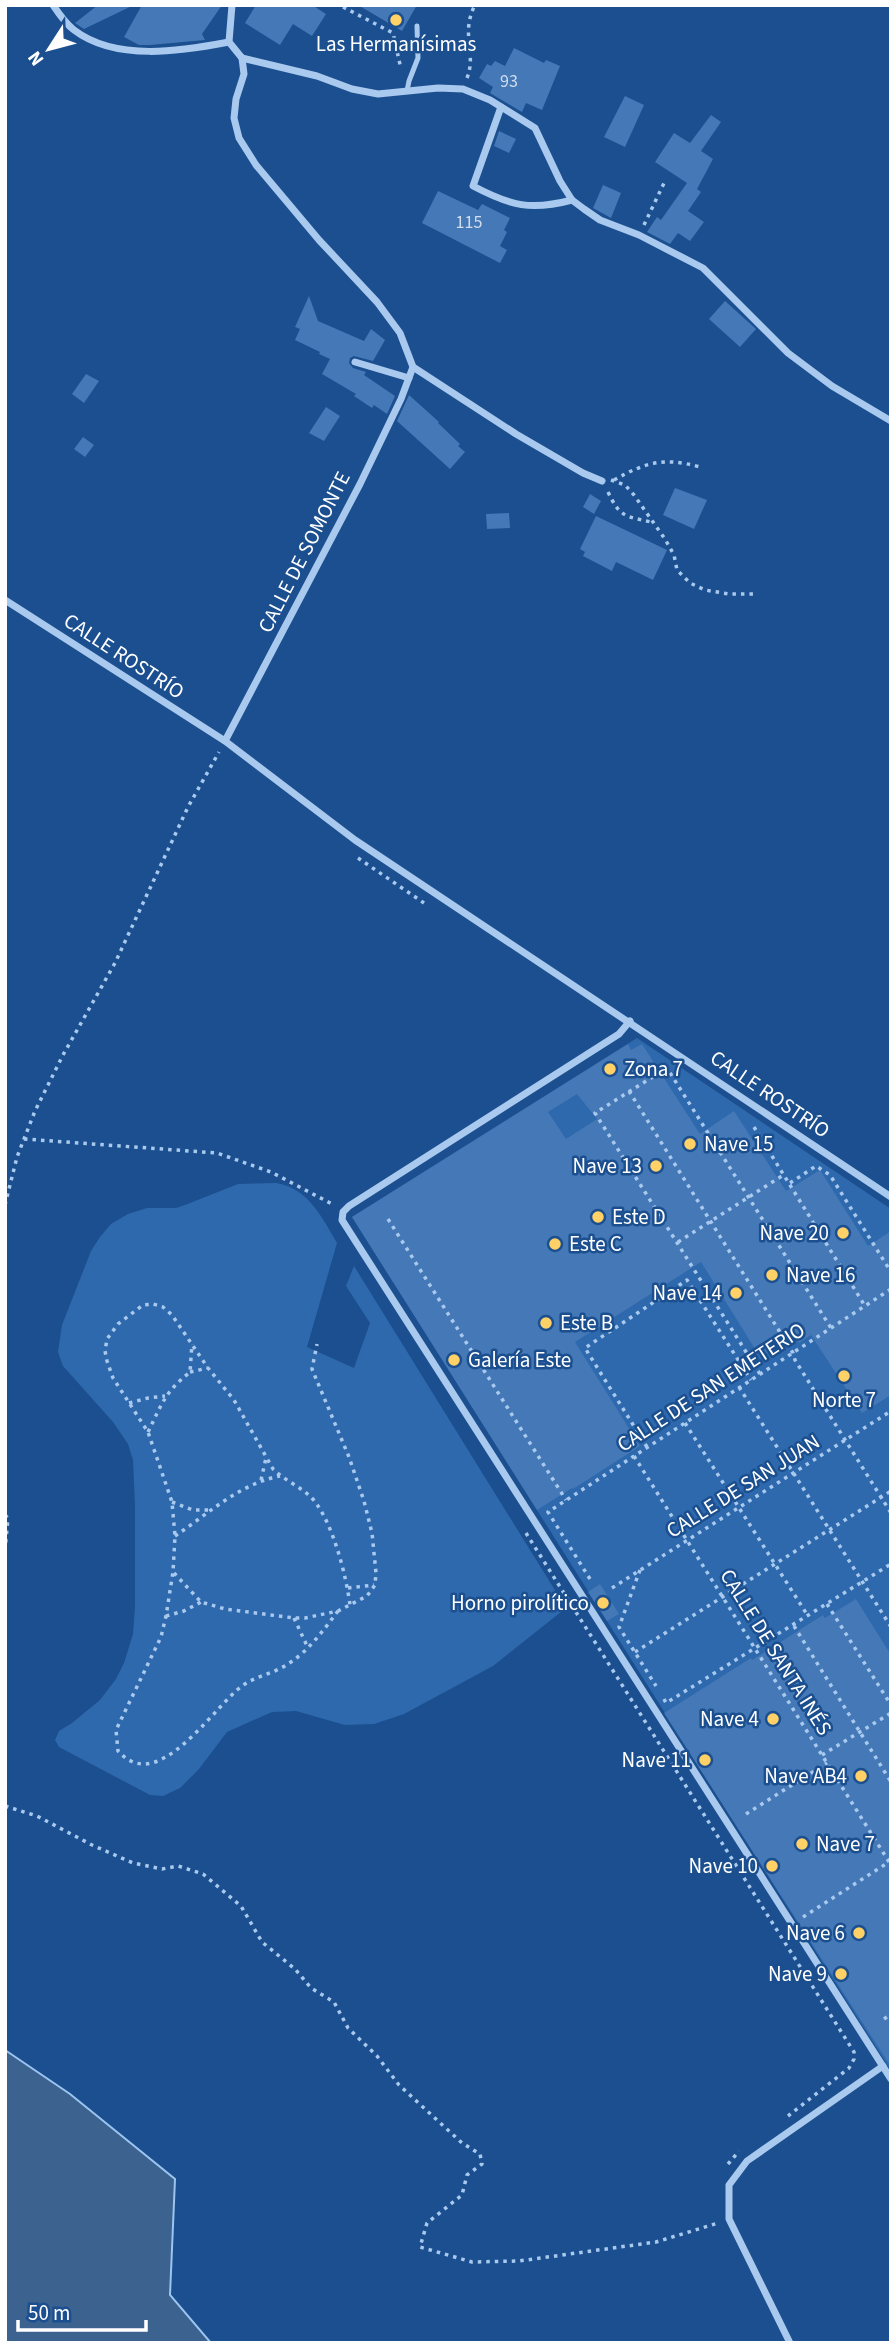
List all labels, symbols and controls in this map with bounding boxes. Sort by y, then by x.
marker: Las Hermanísimas [388,12,404,28]
north arrow [14,14,84,84]
place label: Las Hermanísimas [316,29,476,59]
text: N [22,45,51,71]
house number: 93 [500,69,518,94]
house number: 115 [456,210,482,235]
street label: CALLE DE SOMONTE [250,466,358,638]
street label: CALLE ROSTRÍO [58,606,190,706]
street label: CALLE ROSTRÍO [704,1043,836,1145]
place label: Zona 7 [624,1054,683,1084]
marker: Zona 7 [602,1061,618,1077]
place label: Nave 15 [704,1129,773,1159]
marker: Nave 15 [682,1136,698,1152]
place label: Nave 13 [573,1151,642,1181]
marker: Nave 13 [648,1158,664,1174]
place label: Este D [612,1202,666,1232]
marker: Este D [590,1209,606,1225]
place label: Nave 20 [760,1218,829,1248]
marker: Nave 20 [835,1225,851,1241]
place label: Este C [569,1229,622,1259]
marker: Este C [547,1236,563,1252]
place label: Nave 16 [786,1260,855,1290]
marker: Nave 16 [764,1267,780,1283]
place label: Nave 14 [653,1278,722,1308]
marker: Nave 14 [728,1285,744,1301]
place label: Este B [560,1308,613,1338]
marker: Este B [538,1315,554,1331]
street label: CALLE DE SAN EMETERIO [611,1315,811,1459]
place label: Galería Este [468,1345,571,1375]
marker: Galería Este [446,1352,462,1368]
marker: Norte 7 [836,1368,852,1384]
place label: Norte 7 [812,1385,876,1415]
street label: CALLE DE SAN JUAN [660,1427,826,1545]
street label: CALLE DE SANTA INÉS [713,1563,839,1741]
place label: Horno pirolítico [451,1588,589,1618]
marker: Horno pirolítico [595,1595,611,1611]
place label: Nave 4 [700,1704,759,1734]
marker: Nave 4 [765,1711,781,1727]
place label: Nave 11 [622,1745,691,1775]
marker: Nave 11 [697,1752,713,1768]
place label: Nave AB4 [764,1761,847,1791]
marker: Nave AB4 [853,1768,869,1784]
place label: Nave 7 [816,1829,875,1859]
marker: Nave 7 [794,1836,810,1852]
place label: Nave 10 [689,1851,758,1881]
marker: Nave 10 [764,1858,780,1874]
place label: Nave 6 [786,1918,845,1948]
marker: Nave 6 [851,1925,867,1941]
place label: Nave 9 [768,1959,827,1989]
marker: Nave 9 [833,1966,849,1982]
scale bar [18,2288,145,2332]
text: 50 m [28,2298,70,2328]

